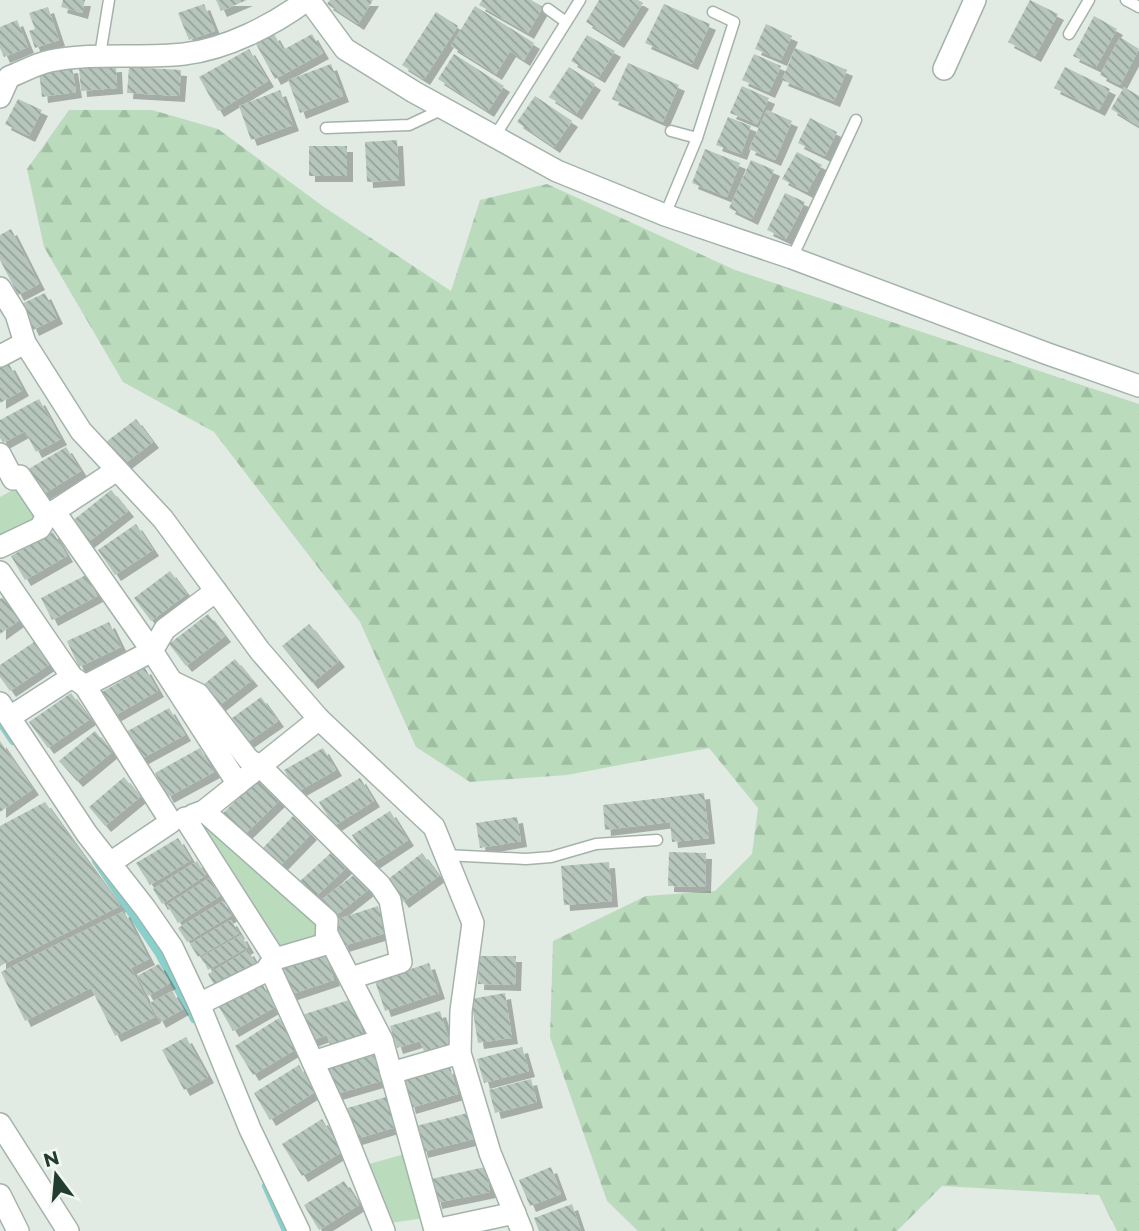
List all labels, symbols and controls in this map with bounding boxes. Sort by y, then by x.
north arrow [21,1140,91,1210]
text: N [41,1146,62,1172]

